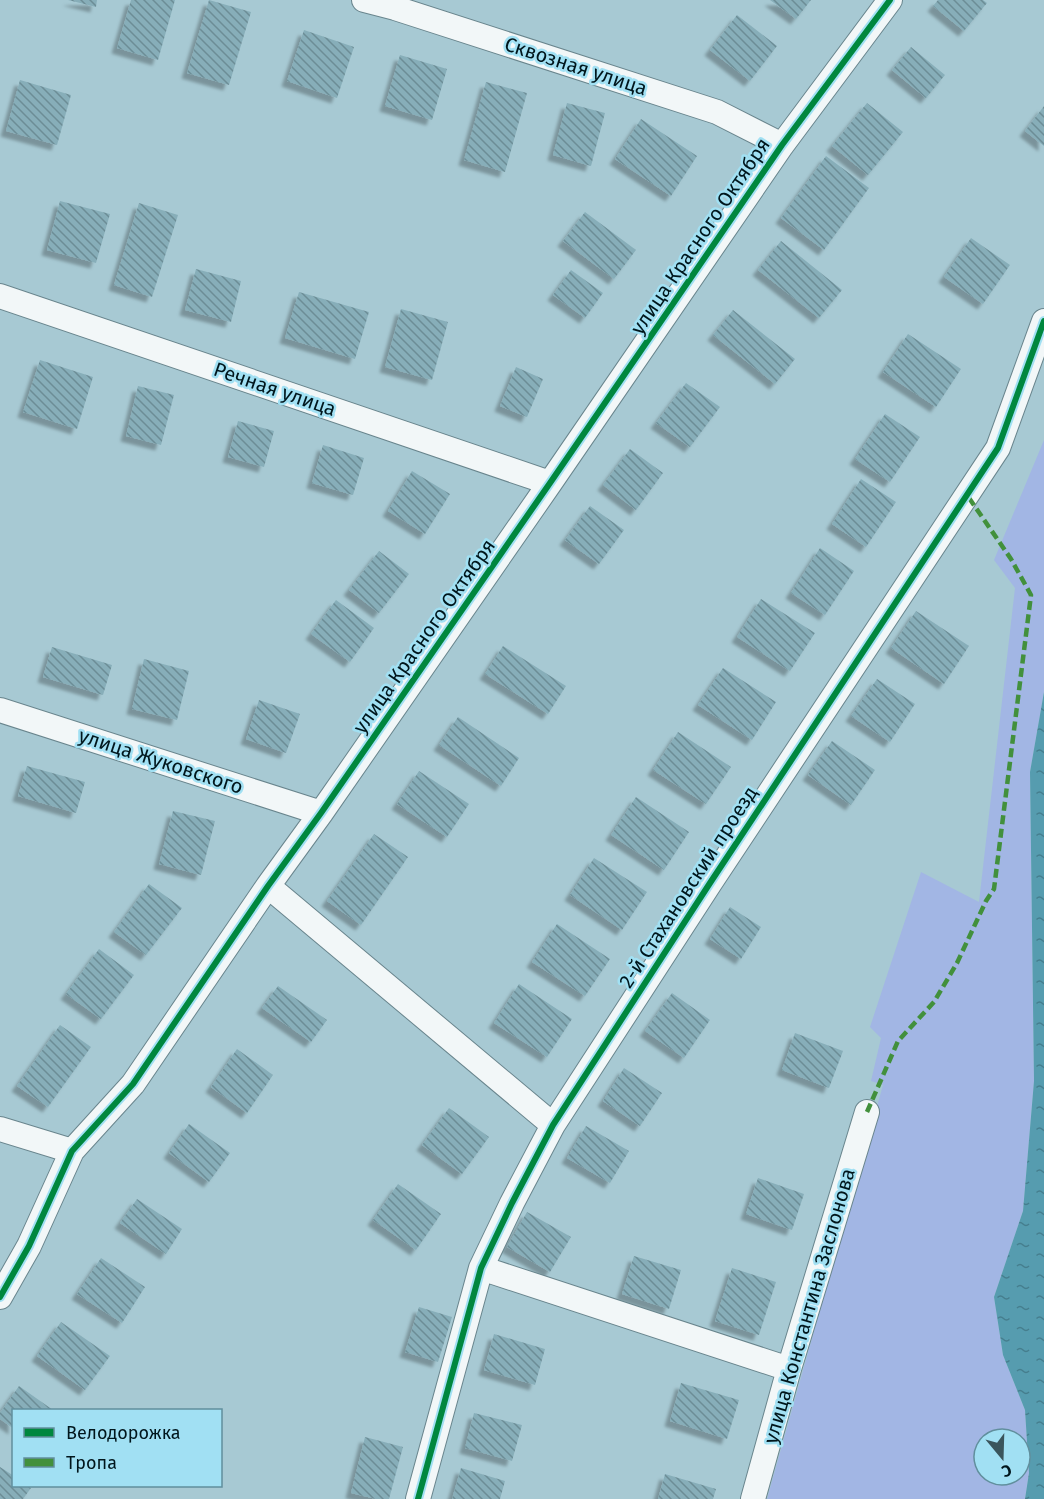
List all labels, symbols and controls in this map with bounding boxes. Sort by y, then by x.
street label: Сквозная улица [502,32,650,100]
street label: улица Красного Октября [625,133,775,339]
street label: Речная улица [211,357,339,421]
street label: улица Красного Октября [348,534,500,738]
street label: улица Жуковского [76,723,246,799]
street label: 2-й Стахановский проезд [614,782,762,992]
street label: улица Константина Заслонова [758,1166,860,1446]
legend [12,1409,222,1487]
text: Велодорожка [66,1422,181,1444]
north arrow [972,1427,1032,1487]
text: Тропа [66,1452,117,1474]
text: С [999,1460,1014,1481]

